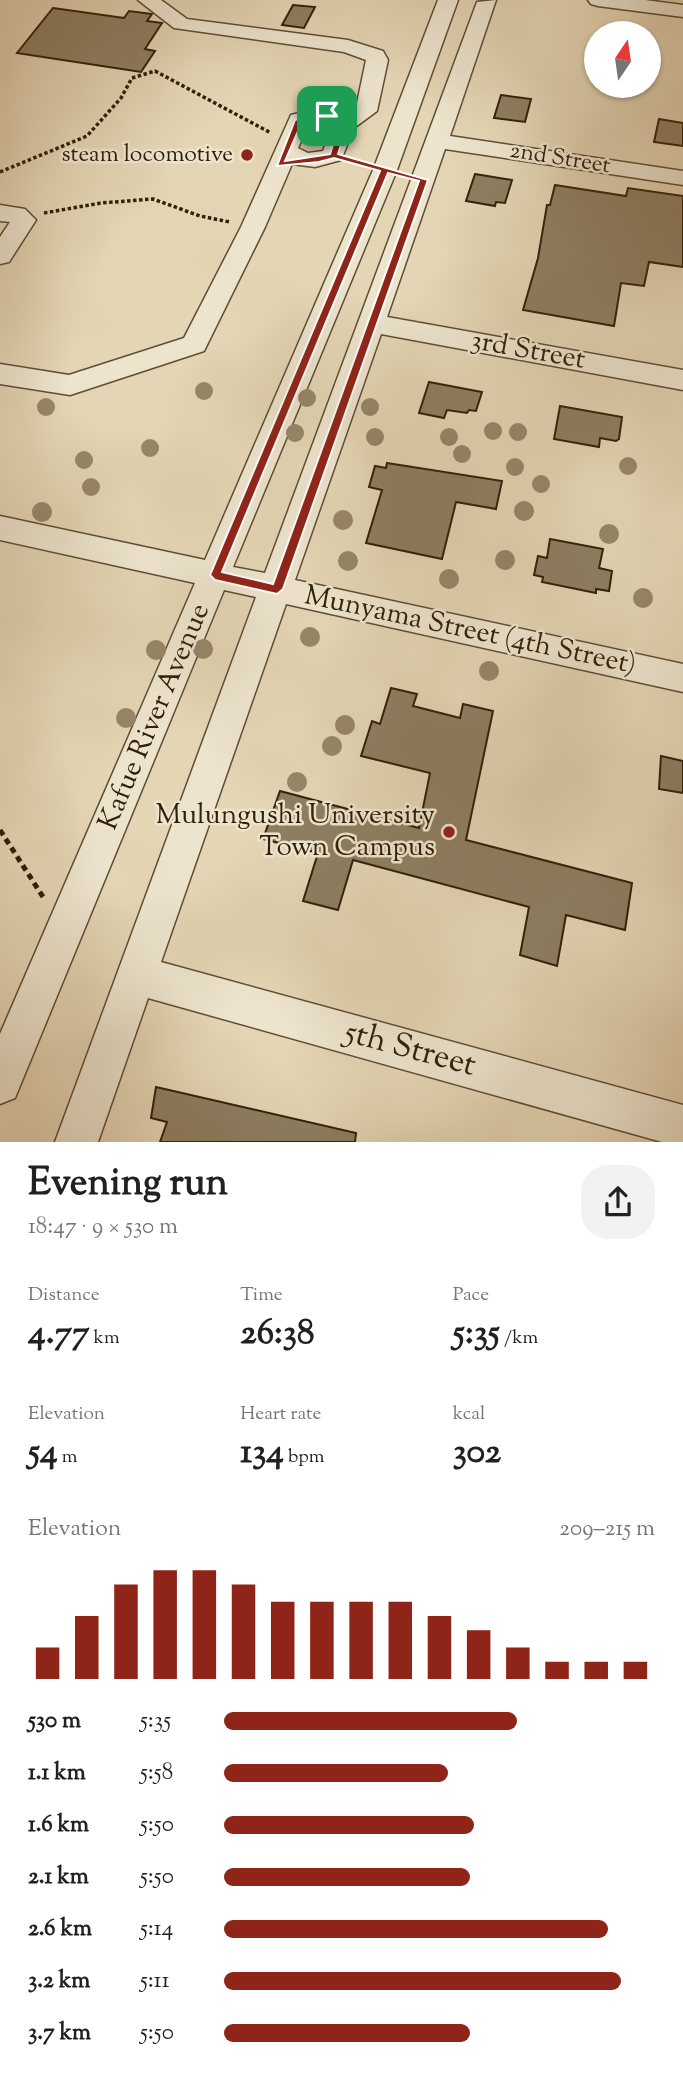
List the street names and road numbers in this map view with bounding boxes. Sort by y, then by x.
street label: 2nd Street [507,135,613,183]
street label: 3rd Street [468,321,589,381]
street label: Munyama Street (4th Street) [301,576,639,686]
street label: Kafue River Avenue [89,597,221,837]
street label: 5th Street [337,1009,481,1091]

